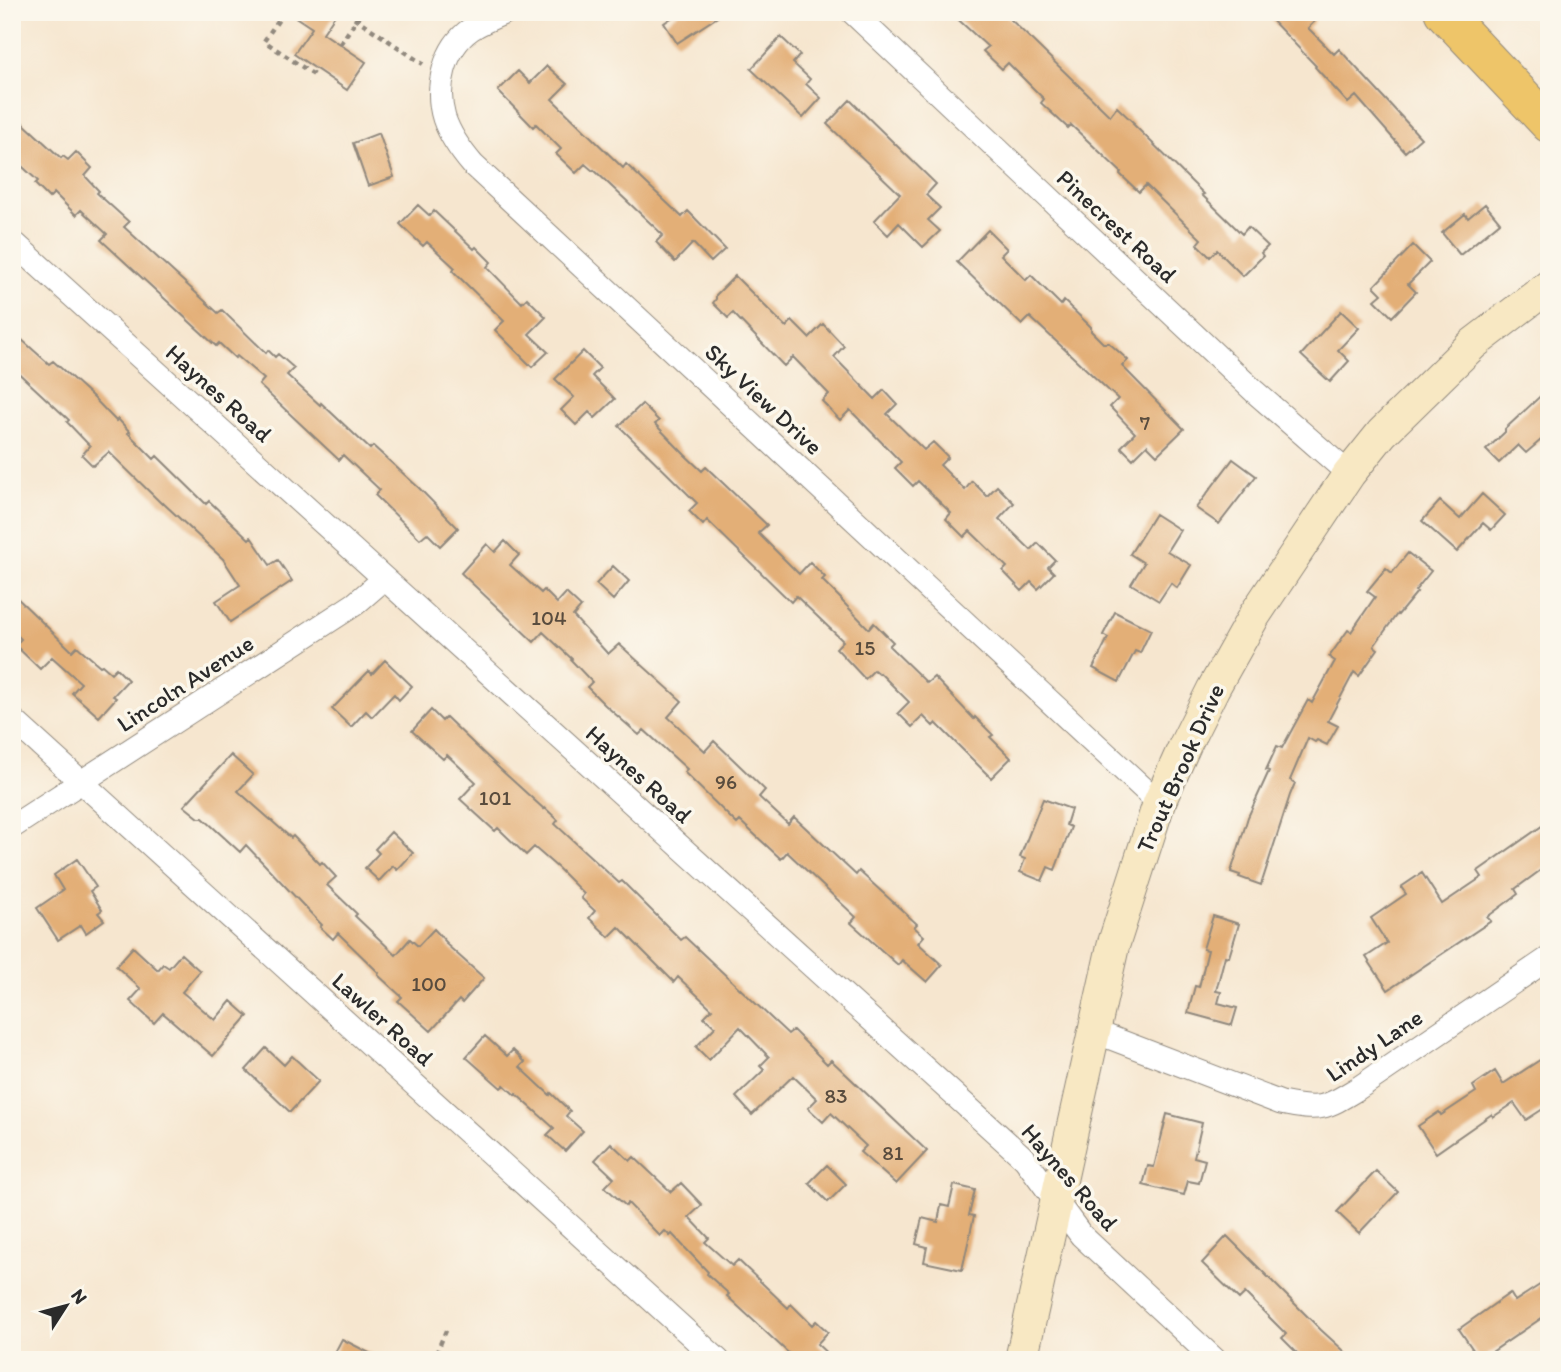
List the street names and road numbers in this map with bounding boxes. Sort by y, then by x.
street label: Pinecrest Road [1051,163,1183,289]
street label: Sky View Drive [699,337,829,461]
street label: Haynes Road [160,338,278,448]
street label: Lincoln Avenue [111,628,259,738]
street label: Trout Brook Drive [1130,679,1230,857]
street label: Haynes Road [580,719,698,829]
street label: Lawler Road [326,966,440,1072]
street label: Lindy Lane [1320,1002,1428,1088]
street label: Haynes Road [1015,1117,1125,1237]

